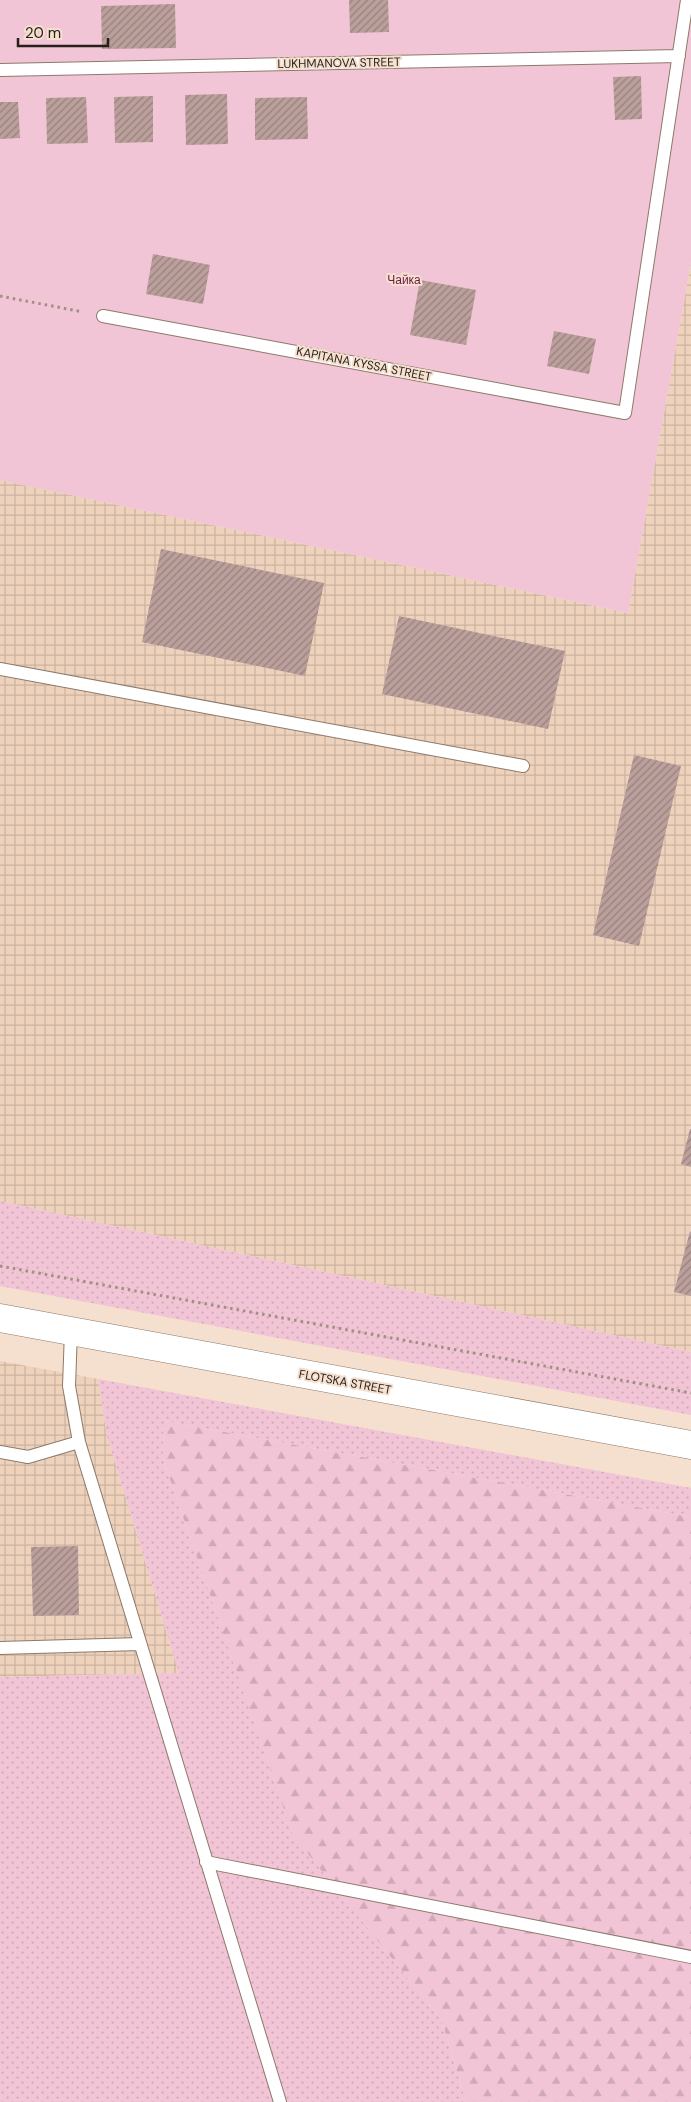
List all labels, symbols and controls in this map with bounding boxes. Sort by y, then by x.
scale bar [18,15,108,47]
text: 20 m [25,23,61,43]
street label: LUKHMANOVA STREET [277,54,401,72]
park label: Чайка [387,272,421,288]
street label: KAPITANA KYSSA STREET [295,343,433,385]
street label: FLOTSKA STREET [298,1366,393,1398]

